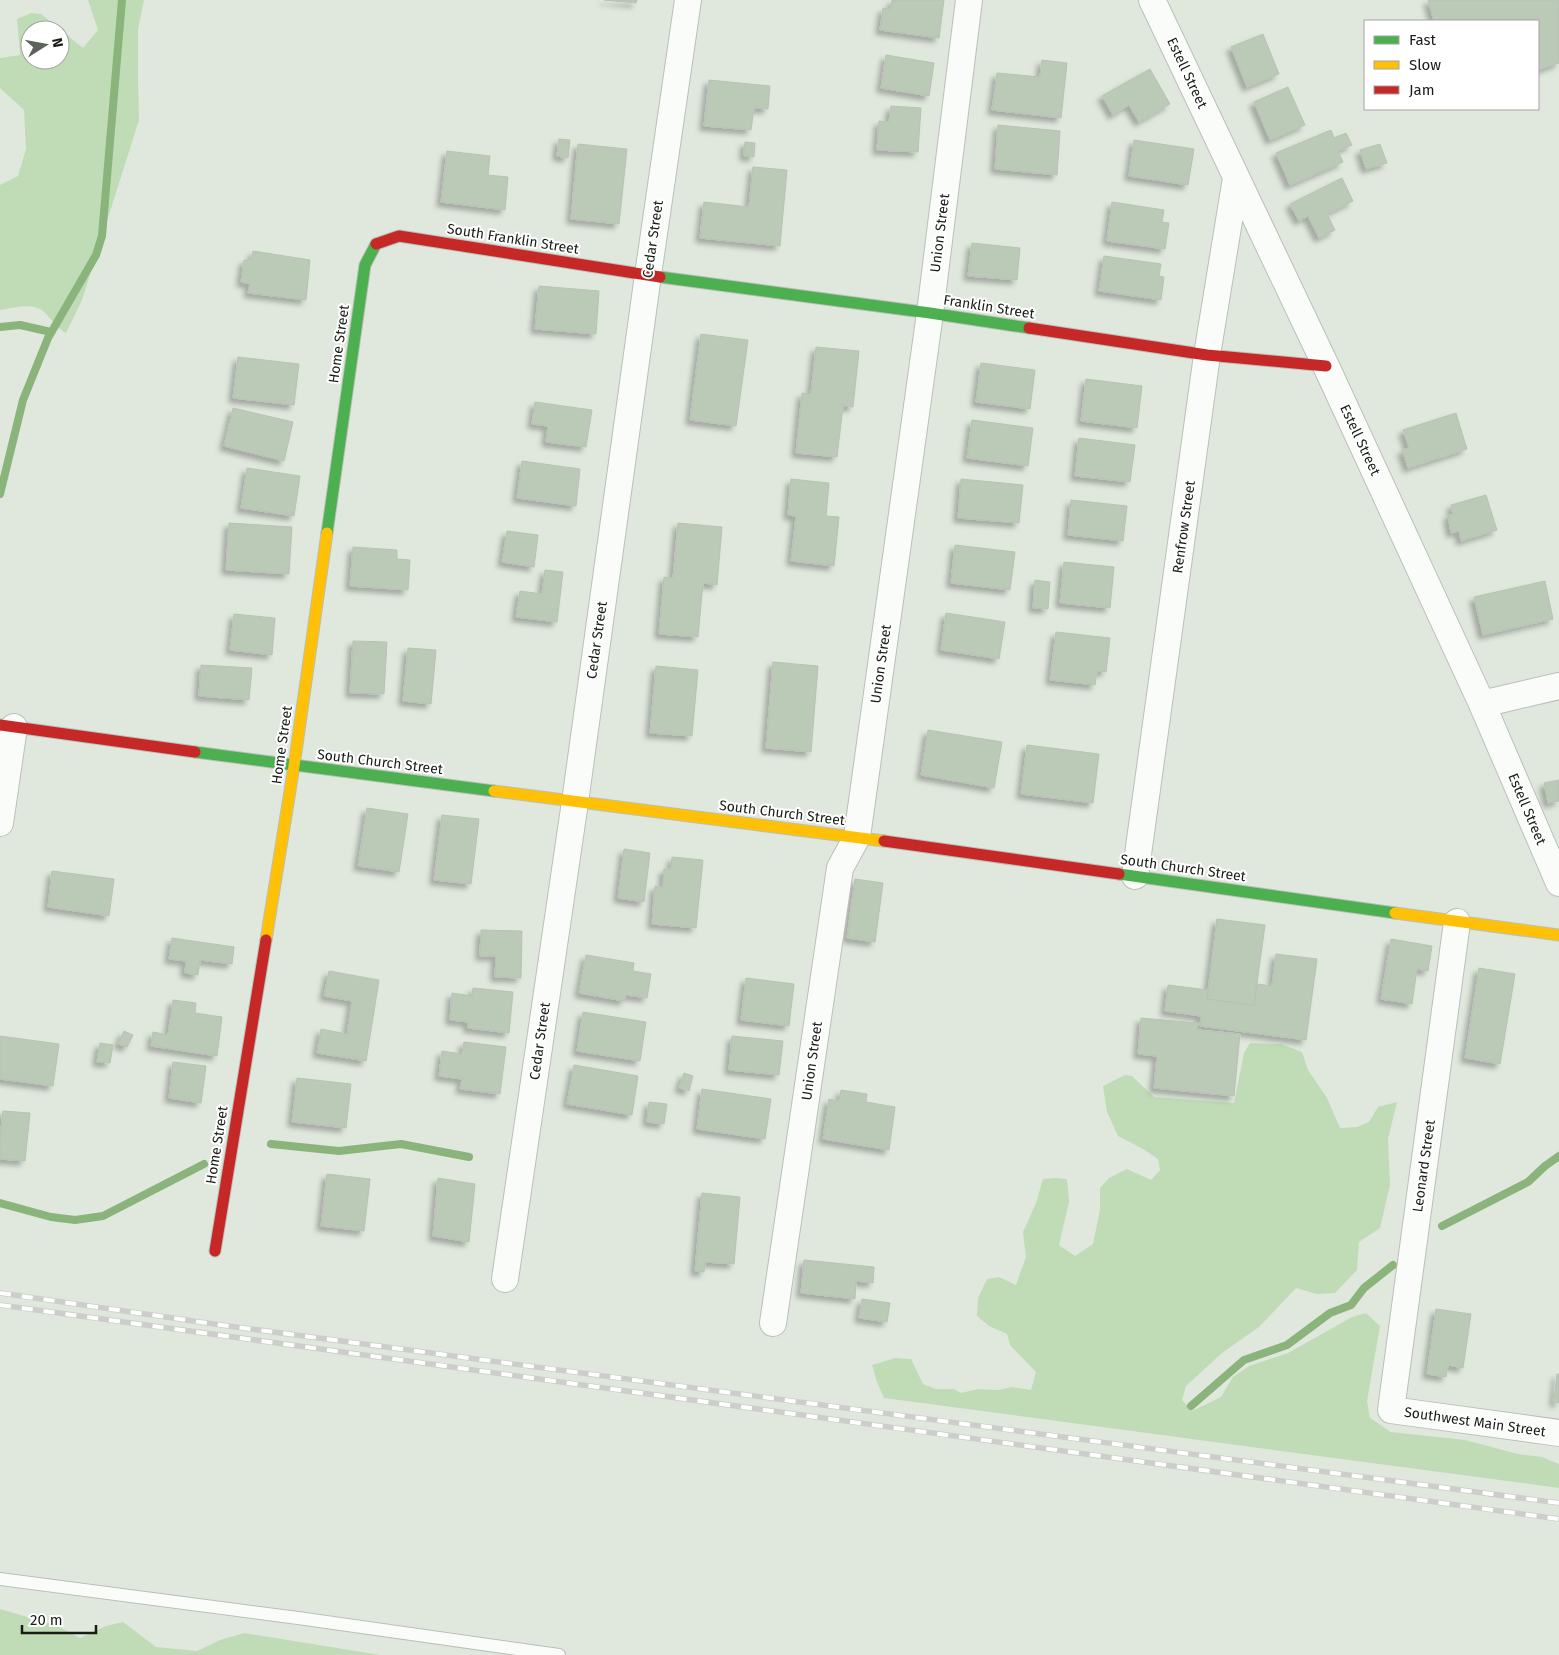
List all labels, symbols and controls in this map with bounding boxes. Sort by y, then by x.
north arrow [20,20,70,70]
legend [1364,20,1539,110]
text: Fast [1409,31,1436,49]
street label: Estell Street [1163,35,1211,112]
text: N [48,36,67,49]
text: Slow [1409,56,1441,74]
text: Jam [1409,81,1435,99]
street label: Union Street [927,192,953,273]
street label: Cedar Street [639,198,667,279]
street label: South Franklin Street [446,220,581,258]
street label: Franklin Street [942,291,1037,323]
street label: Home Street [325,303,353,384]
street label: Estell Street [1336,402,1384,479]
street label: Renfrow Street [1169,479,1199,575]
street label: Cedar Street [583,599,611,680]
street label: Union Street [867,623,895,705]
street label: Home Street [268,704,296,785]
street label: South Church Street [316,746,445,778]
street label: Estell Street [1504,771,1550,848]
street label: South Church Street [718,797,847,829]
street label: South Church Street [1119,851,1248,885]
street label: Cedar Street [526,1000,554,1081]
street label: Union Street [798,1020,826,1102]
street label: Home Street [202,1104,232,1185]
street label: Leonard Street [1409,1118,1439,1213]
street label: Southwest Main Street [1403,1404,1548,1440]
scale bar [22,1602,96,1634]
text: 20 m [30,1611,63,1629]

